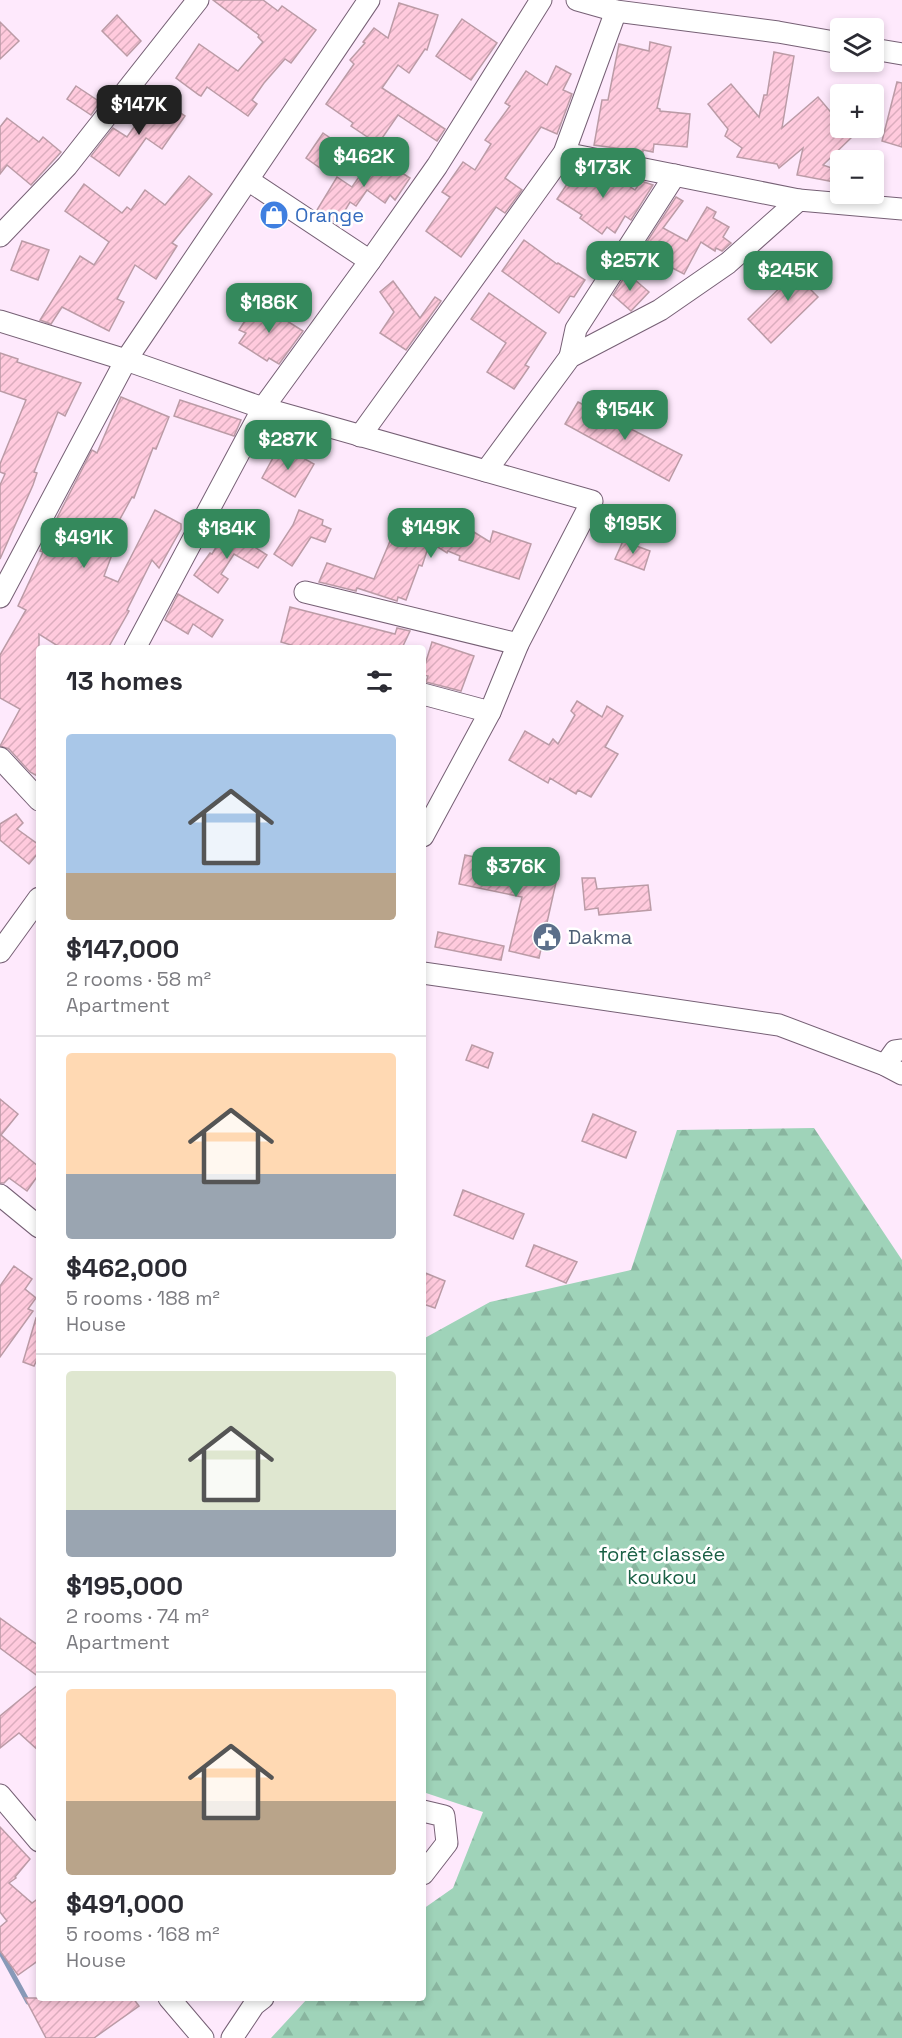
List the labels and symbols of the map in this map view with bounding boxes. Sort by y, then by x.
pin: $147K [97,85,181,136]
pin: $462K [322,137,406,188]
pin: $173K [561,148,645,199]
shop icon: Orange [258,199,290,231]
place label: Orange [295,202,364,228]
pin: $257K [588,241,672,292]
pin: $245K [746,251,830,302]
pin: $186K [227,283,311,334]
pin: $154K [583,390,667,441]
pin: $287K [246,420,330,471]
pin: $195K [591,504,675,555]
pin: $149K [389,508,473,559]
pin: $184K [185,509,269,560]
pin: $491K [42,518,126,569]
pin: $376K [474,847,558,898]
public building icon: Dakma [531,921,563,953]
place label: Dakma [568,924,632,950]
park label: forêt classée koukou [599,1541,725,1590]

